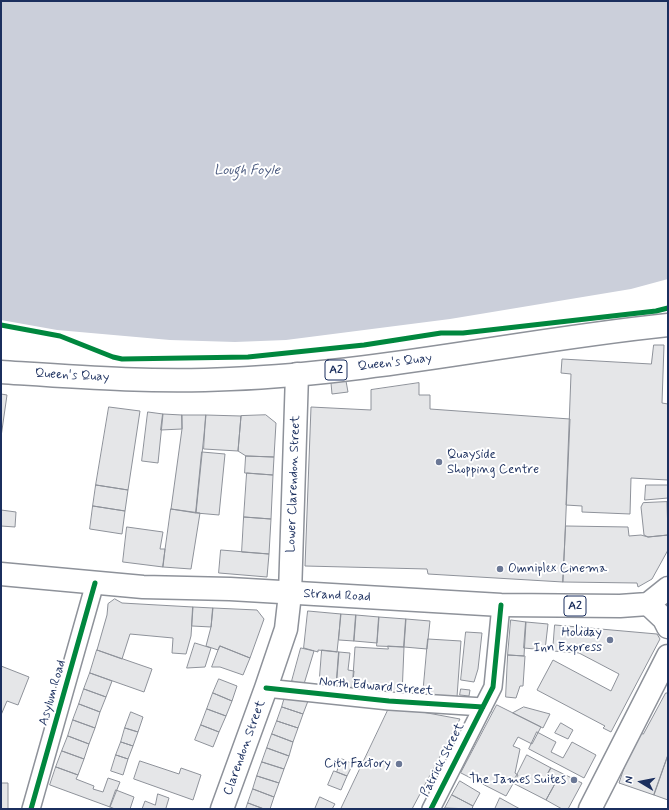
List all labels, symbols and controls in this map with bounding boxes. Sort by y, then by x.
water label: Lough Foyle [214,163,280,179]
street label: Queen's Quay [357,351,433,375]
road number: A2 [325,360,347,380]
street label: Queen's Quay [34,366,110,386]
street label: Lower Clarendon Street [284,415,304,553]
place label: Quayside Shopping Centre [447,447,539,478]
marker: Quayside Shopping Centre [434,457,444,467]
place label: Omniplex Cinema [508,561,607,577]
marker: Omniplex Cinema [495,564,505,574]
street label: Strand Road [303,586,371,606]
road number: A2 [564,596,586,616]
place label: Holiday Inn Express [534,625,602,656]
marker: Holiday Inn Express [605,635,615,645]
street label: Asylum Road [36,658,70,728]
street label: North Edward Street [318,674,434,700]
street label: Clarendon Street [221,698,269,798]
street label: Patrick Street [418,720,468,800]
place label: City Factory [324,756,391,772]
marker: City Factory [394,759,404,769]
north arrow [621,762,661,802]
place label: The James Suites [469,772,566,788]
marker: The James Suites [569,775,579,785]
text: N [622,775,637,785]

